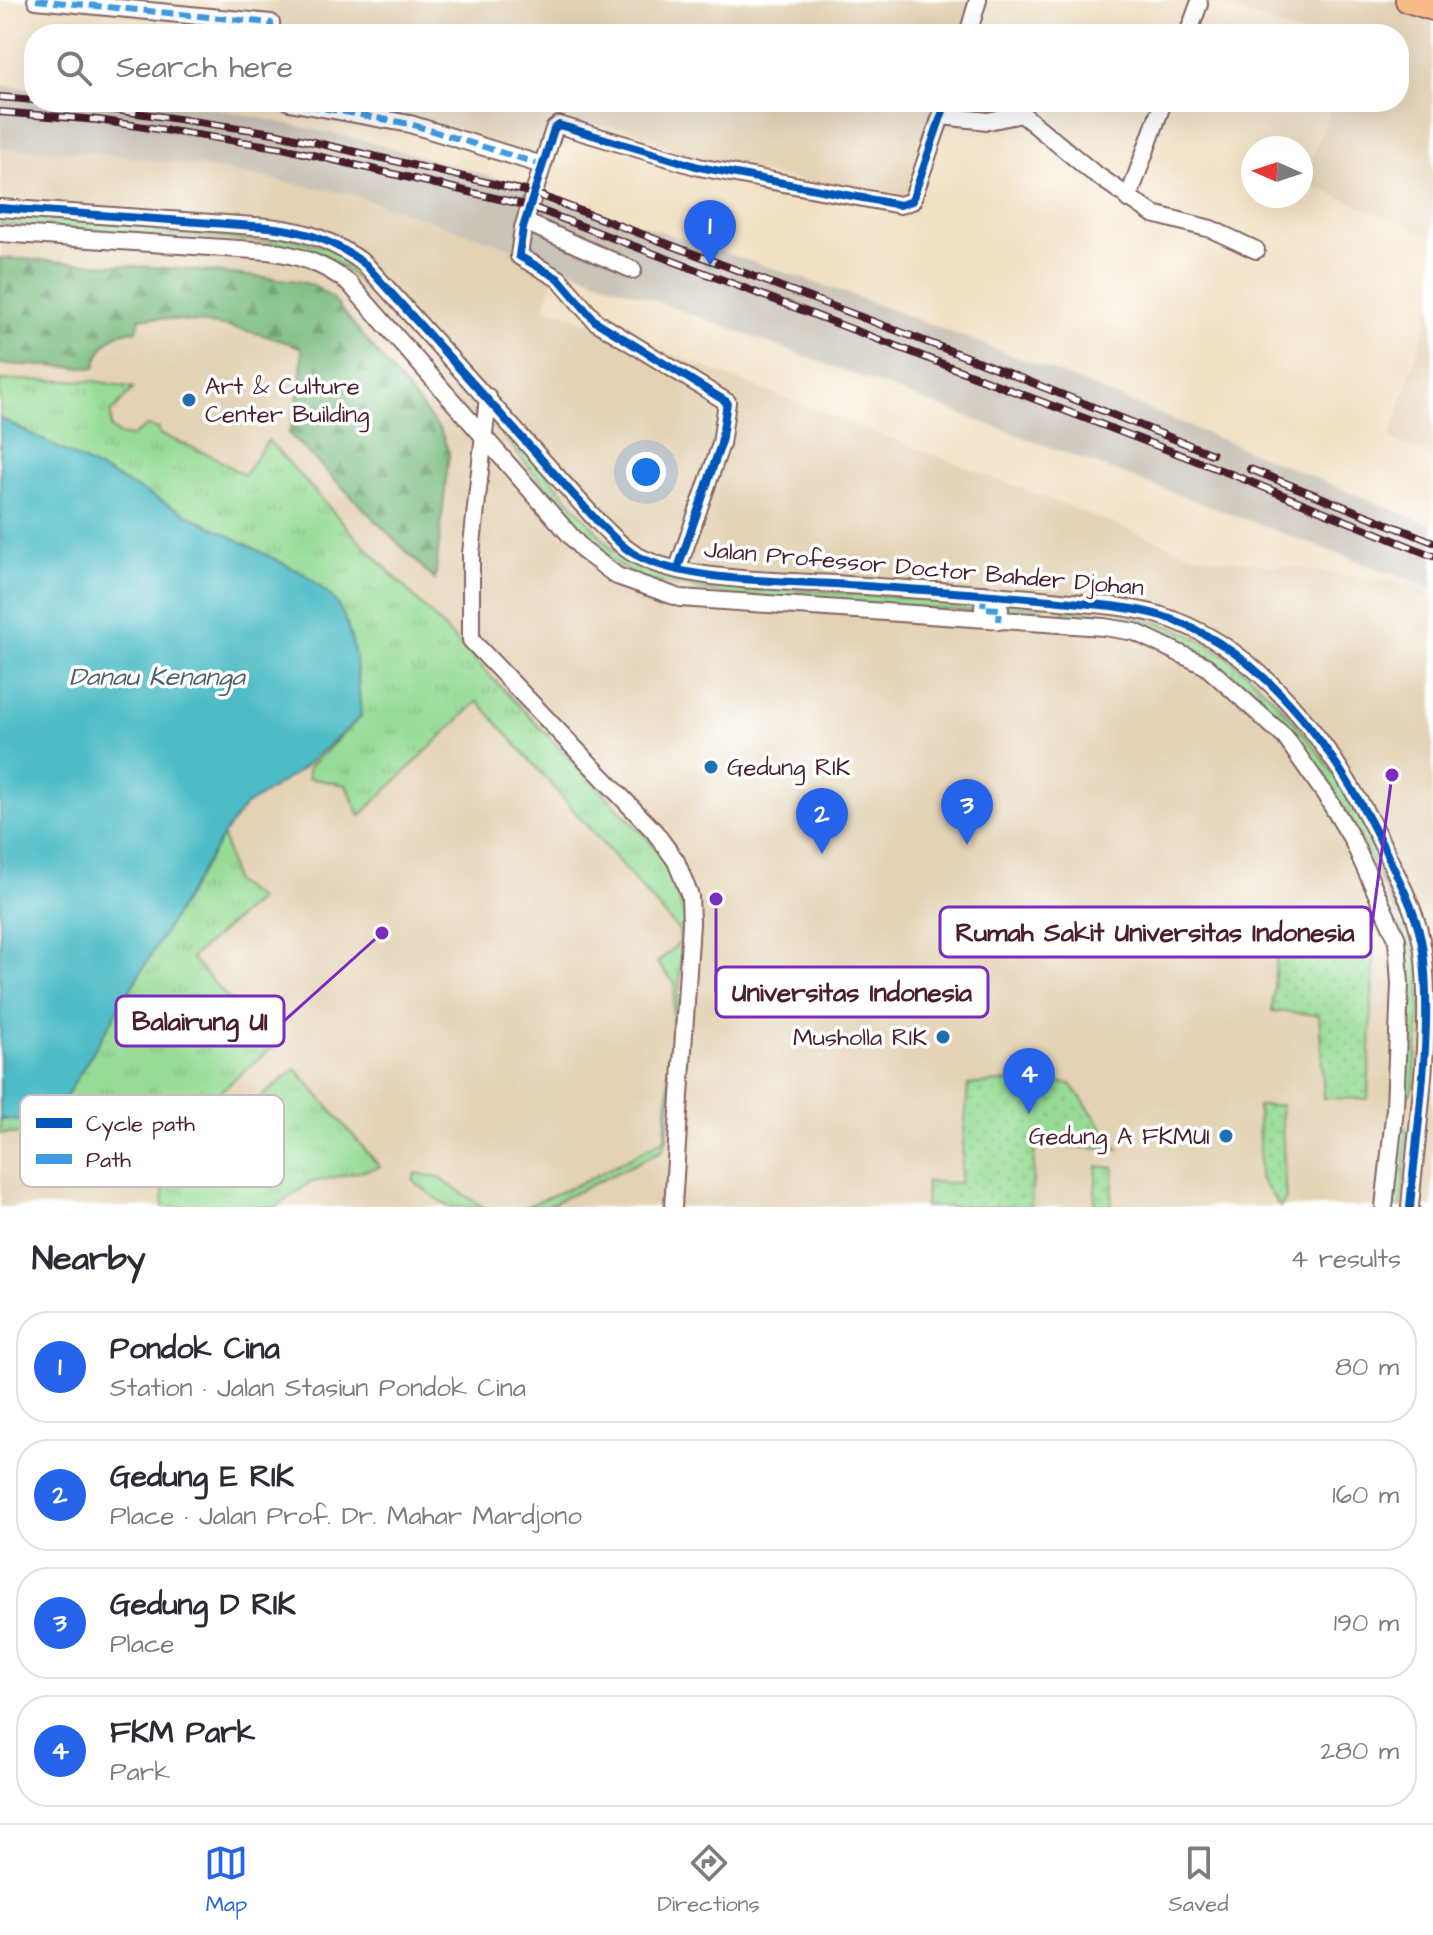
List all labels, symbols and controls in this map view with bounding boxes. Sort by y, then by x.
search box [24,24,1409,112]
icon: search [52,46,96,90]
text: Search here [116,47,293,89]
north arrow [1241,136,1313,208]
pin: 1 [684,200,736,266]
place label: Art & Culture Center Building [205,370,369,433]
marker: Art & Culture Center Building [180,391,198,409]
your location [626,452,666,492]
street label: Jalan Professor Doctor Bahder Djohan [703,533,1145,605]
water label: Danau Kenanga [69,659,247,696]
place label: Gedung RIK [727,751,851,786]
marker: Gedung RIK [702,758,720,776]
pin: 3 [941,779,993,845]
pin: 2 [796,788,848,854]
callout: Rumah Sakit Universitas Indonesia [940,907,1371,957]
text: Rumah Sakit Universitas Indonesia [955,915,1355,951]
callout: Universitas Indonesia [716,967,988,1017]
text: Universitas Indonesia [732,975,973,1011]
callout: Balairung UI [116,996,284,1046]
text: Balairung UI [132,1004,268,1043]
place label: Musholla RIK [793,1021,927,1055]
marker: Musholla RIK [934,1028,952,1046]
pin: 4 [1003,1048,1055,1114]
legend [20,1095,284,1187]
text: Cycle path [86,1109,195,1141]
place label: Gedung A FKMUI [1029,1120,1210,1155]
marker: Gedung A FKMUI [1217,1127,1235,1145]
text: Path [86,1145,131,1176]
text: Nearby [32,1235,146,1283]
text: 4 results [1291,1241,1401,1277]
text: Pondok Cina [110,1328,280,1370]
text: 1 [58,1349,62,1385]
text: 80 m [1335,1349,1399,1385]
text: Station · Jalan Stasiun Pondok Cina [110,1370,526,1406]
text: Gedung E RIK [110,1456,294,1498]
text: 2 [53,1477,67,1513]
text: 160 m [1332,1477,1399,1513]
text: Place · Jalan Prof. Dr. Mahar Mardjono [110,1498,582,1534]
text: Gedung D RIK [110,1584,296,1626]
text: 3 [53,1605,67,1641]
text: 190 m [1334,1605,1399,1641]
text: Place [110,1626,174,1662]
text: FKM Park [110,1712,255,1754]
text: 4 [51,1733,69,1769]
text: 280 m [1320,1733,1399,1769]
text: Park [110,1754,170,1790]
tab: Map [204,1841,248,1920]
tab: Directions [657,1841,760,1920]
tab: Saved [1169,1841,1229,1920]

